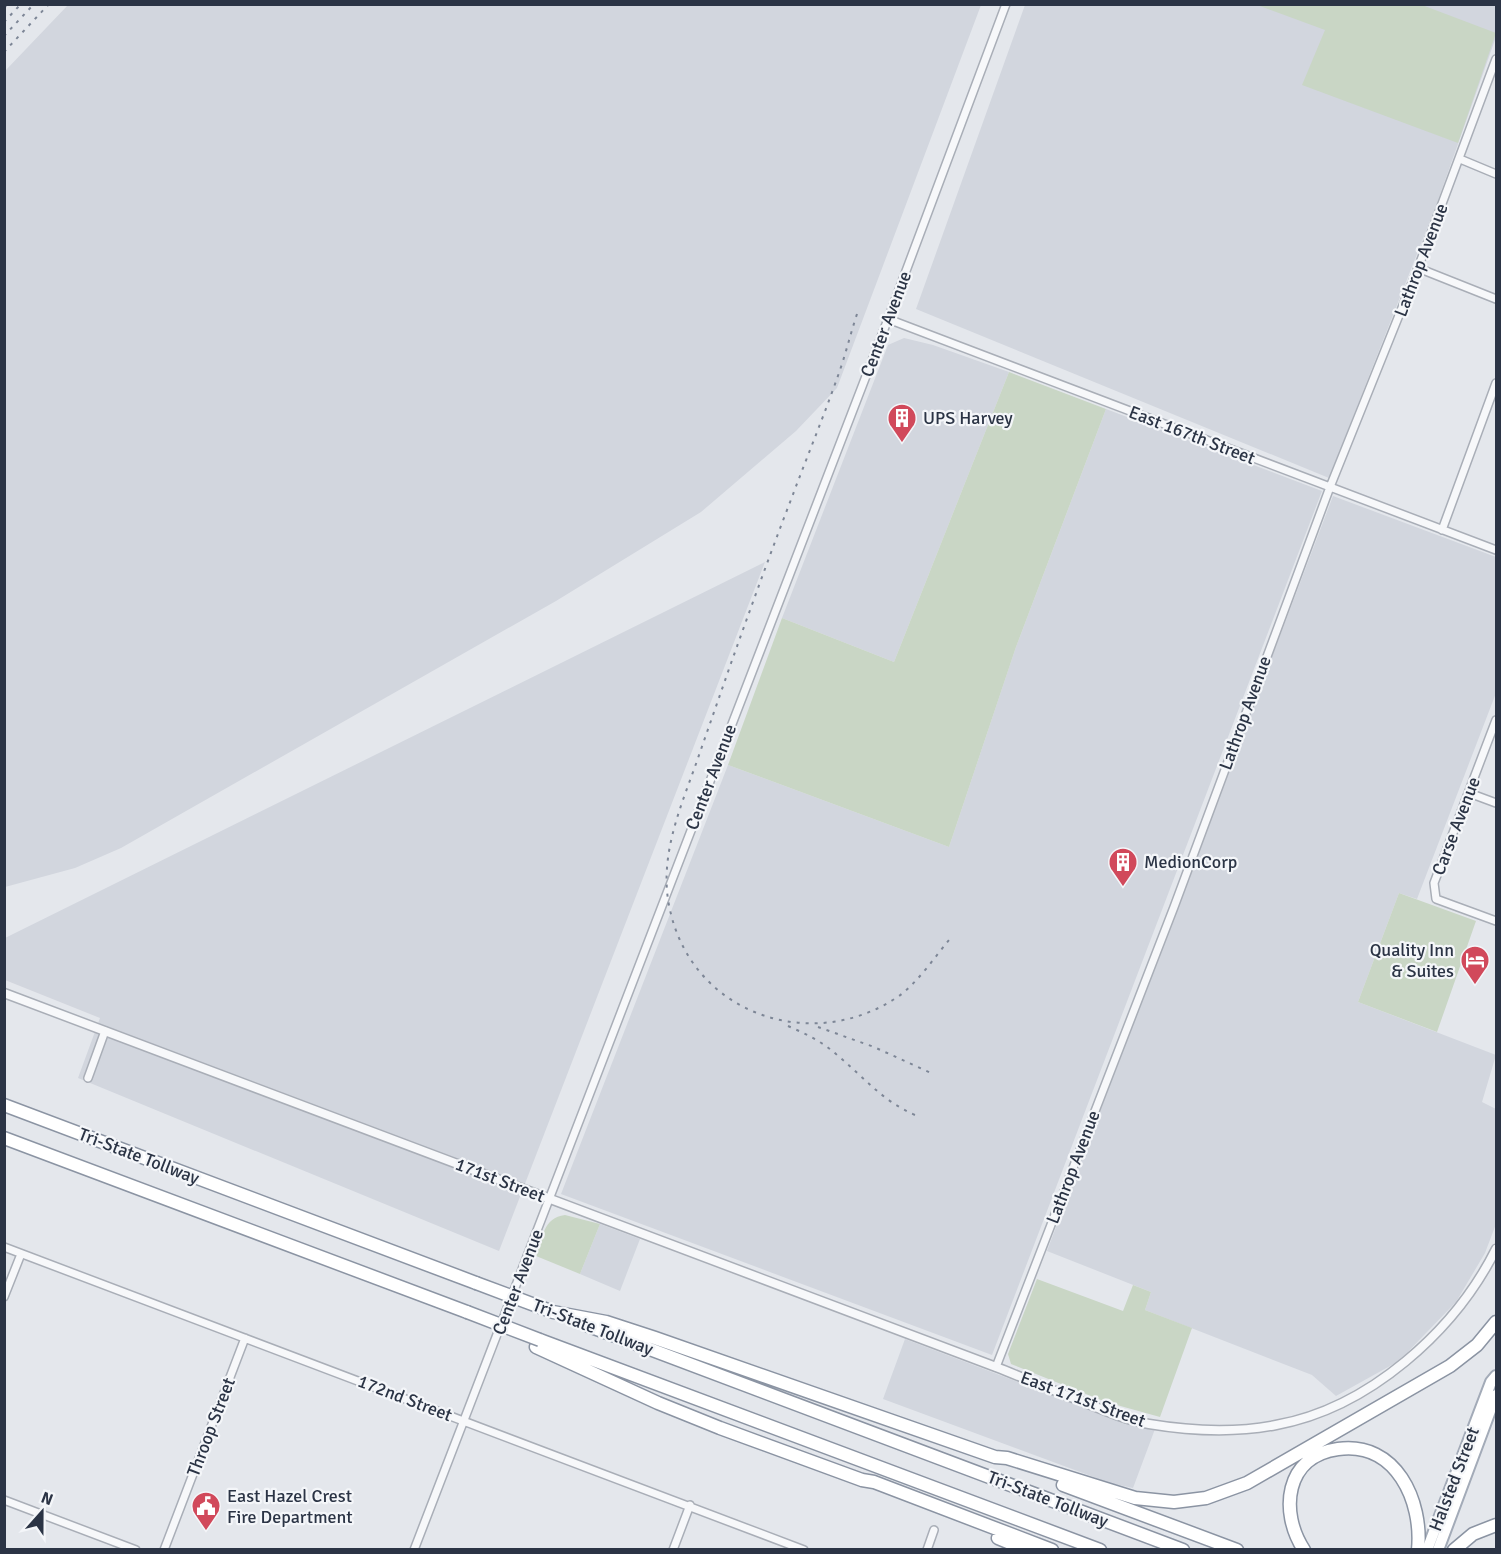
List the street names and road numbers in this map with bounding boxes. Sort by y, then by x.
street label: Lathrop Avenue [1389,200,1453,320]
street label: Center Avenue [856,268,916,380]
street label: East 167th Street [1126,401,1258,469]
street label: Lathrop Avenue [1214,653,1276,773]
street label: Center Avenue [681,721,741,833]
street label: Carse Avenue [1427,774,1485,878]
street label: Lathrop Avenue [1041,1107,1105,1227]
street label: Tri-State Tollway [76,1123,203,1189]
street label: 171st Street [452,1153,548,1207]
street label: Center Avenue [488,1226,548,1338]
street label: Tri-State Tollway [530,1294,657,1360]
street label: East 171st Street [1017,1366,1149,1432]
street label: 172nd Street [355,1370,455,1426]
street label: Throop Street [182,1374,240,1480]
street label: Halsted Street [1424,1424,1484,1534]
street label: Tri-State Tollway [985,1466,1112,1532]

